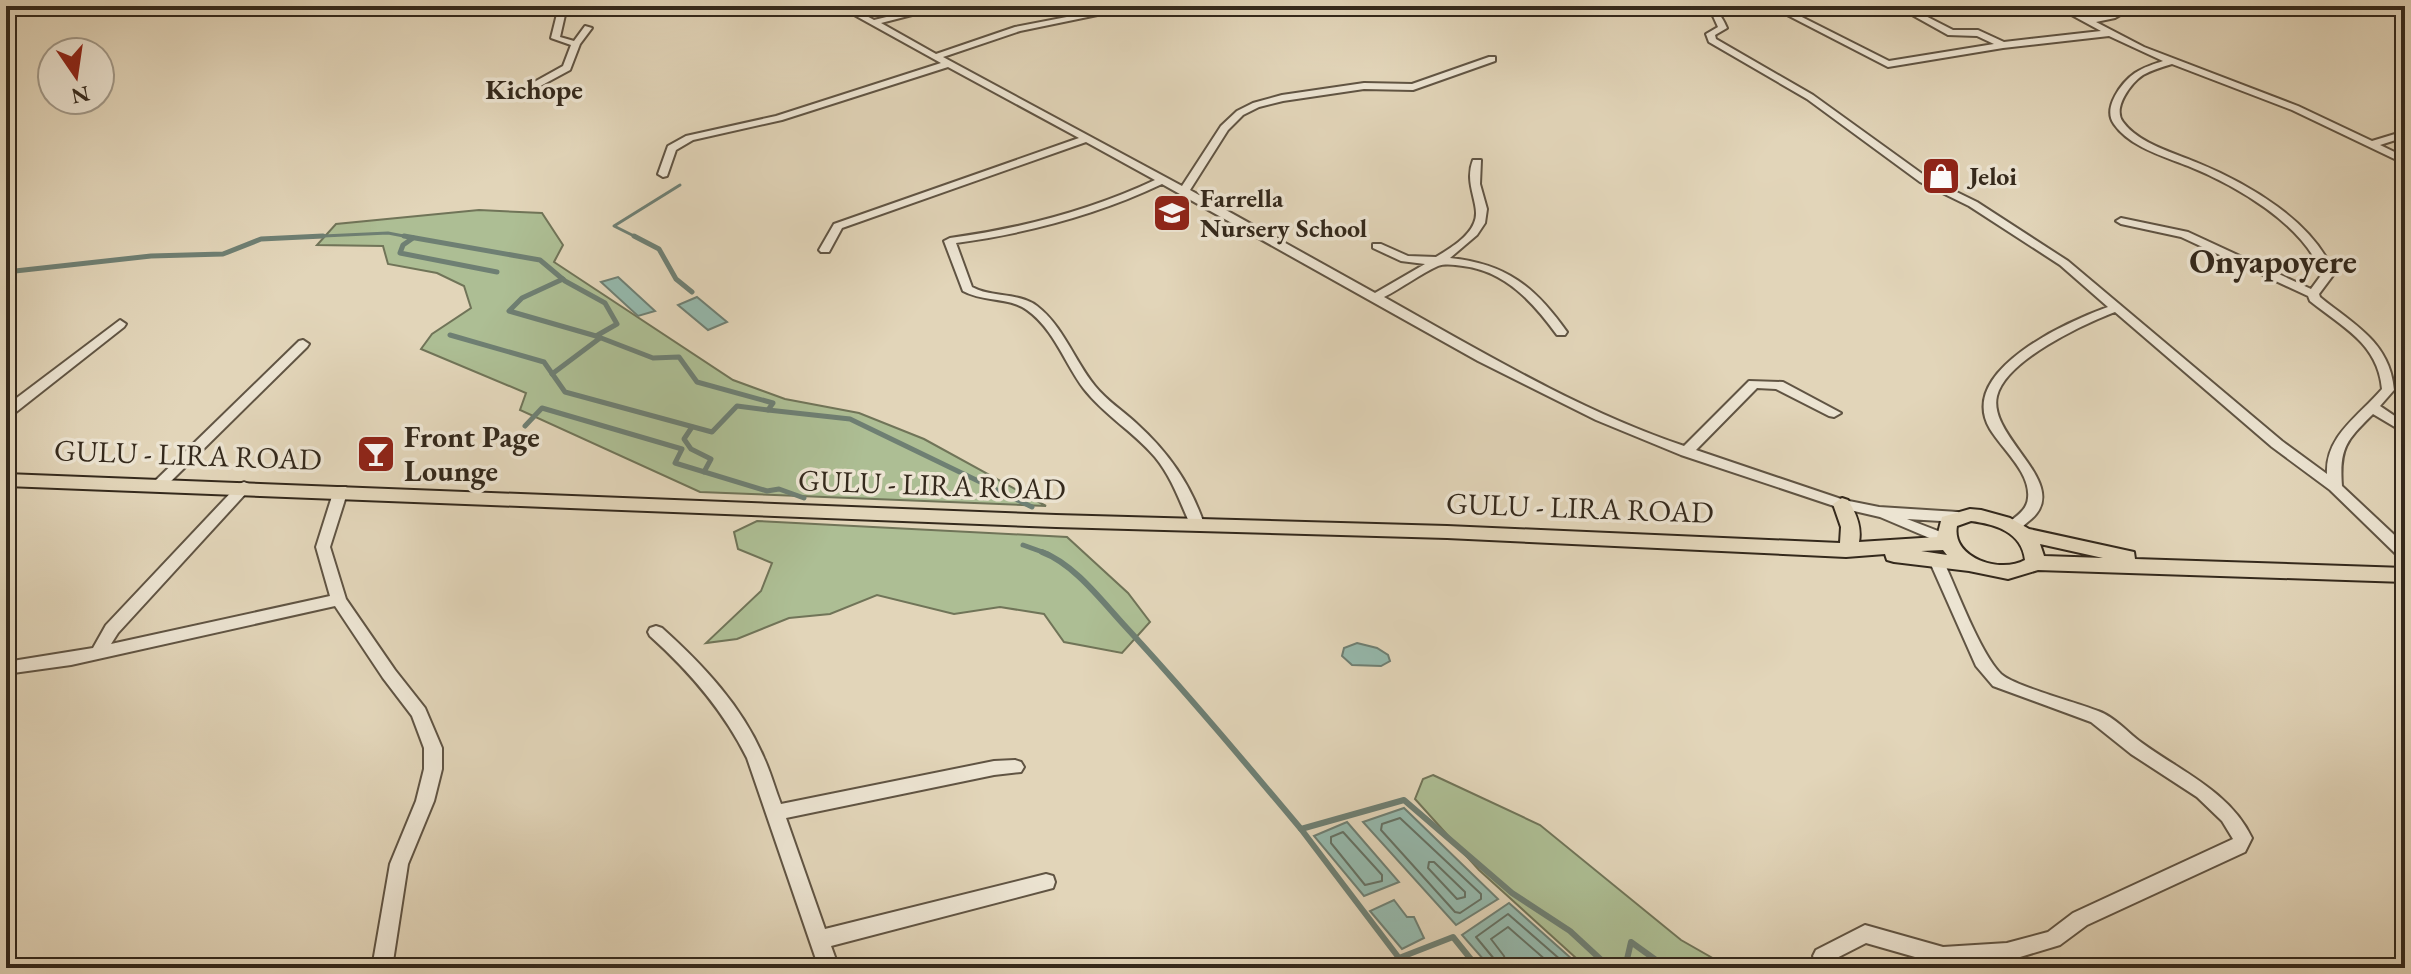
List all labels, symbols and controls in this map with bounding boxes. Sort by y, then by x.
north arrow [36,36,116,116]
district label: Kichope [485,71,583,107]
text: N [68,79,92,111]
shop icon: Jeloi [1920,155,1962,197]
place label: Jeloi [1966,159,2017,193]
place label: Farrella Nursery School [1200,181,1367,245]
school or university icon: Farrella Nursery School [1151,192,1193,234]
district label: Onyapoyere [2189,239,2357,283]
place label: Front Page Lounge [404,417,540,490]
street label: GULU - LIRA ROAD [54,430,322,479]
bar icon: Front Page Lounge [355,433,397,475]
street label: GULU - LIRA ROAD [798,460,1066,509]
street label: GULU - LIRA ROAD [1446,483,1714,532]

